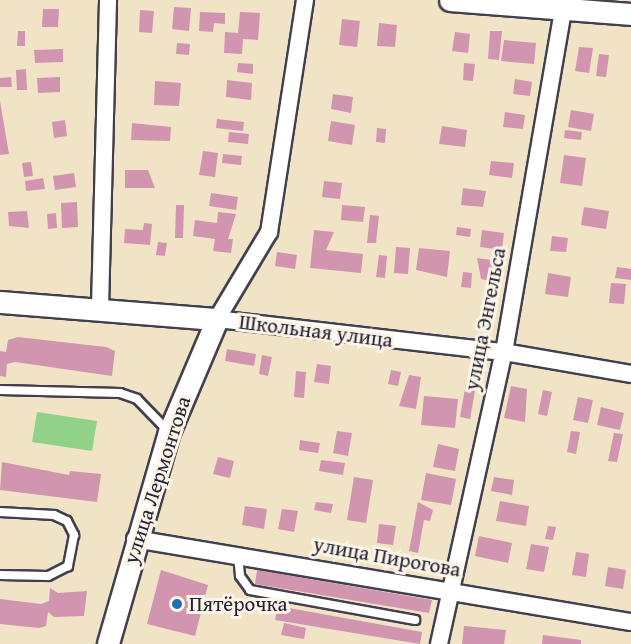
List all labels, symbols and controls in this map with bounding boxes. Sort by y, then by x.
street label: улица Энгельса [459,245,511,393]
street label: Школьная улица [238,309,394,353]
street label: улица Лермонтова [118,393,196,567]
street label: улица Пирогова [311,532,463,582]
place label: Пятёрочка [189,591,287,617]
marker: Пятёрочка [170,597,184,611]

